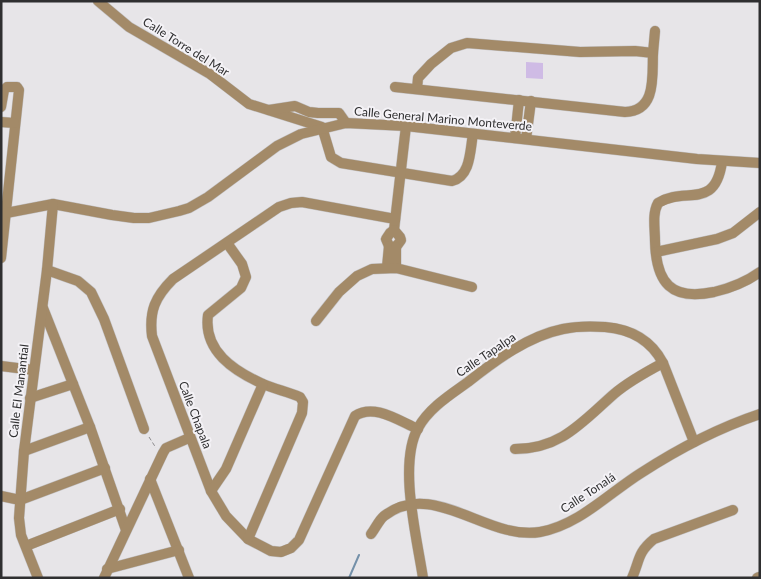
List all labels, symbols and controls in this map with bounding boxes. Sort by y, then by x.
street label: Calle Torre del Mar [140,14,233,80]
street label: Calle General Marino Monteverde [354,103,533,134]
street label: Calle Tapalpa [453,329,518,380]
street label: Calle El Manantial [5,343,32,439]
street label: Calle Chapala [176,379,215,451]
street label: Calle Tonalá [557,469,618,516]

